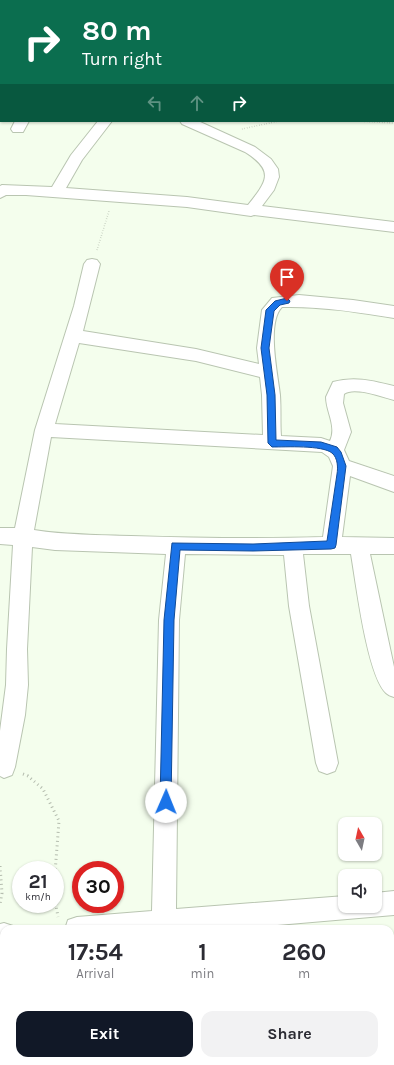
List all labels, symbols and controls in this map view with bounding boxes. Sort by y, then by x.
text: 80 m [82,14,151,47]
icon: right [16,16,68,68]
text: Turn right [82,48,162,70]
icon: left [144,92,166,114]
icon: ahead [186,92,208,114]
icon: right [228,92,250,114]
pin [270,260,304,301]
icon: arrive [276,266,298,288]
position arrow [145,781,187,823]
north arrow [338,817,382,861]
map controls [338,817,382,913]
speed limit sign: 30 [72,861,124,913]
button: sound [338,869,382,913]
text: 21 [28,870,48,893]
text: km/h [25,891,51,903]
text: 17:54 [68,938,123,966]
text: 1 [198,938,207,966]
text: 260 [282,938,326,966]
text: Arrival [76,966,114,981]
text: min [191,966,214,981]
text: m [298,966,310,981]
button: Exit [16,1011,193,1057]
button: Share [201,1011,378,1057]

